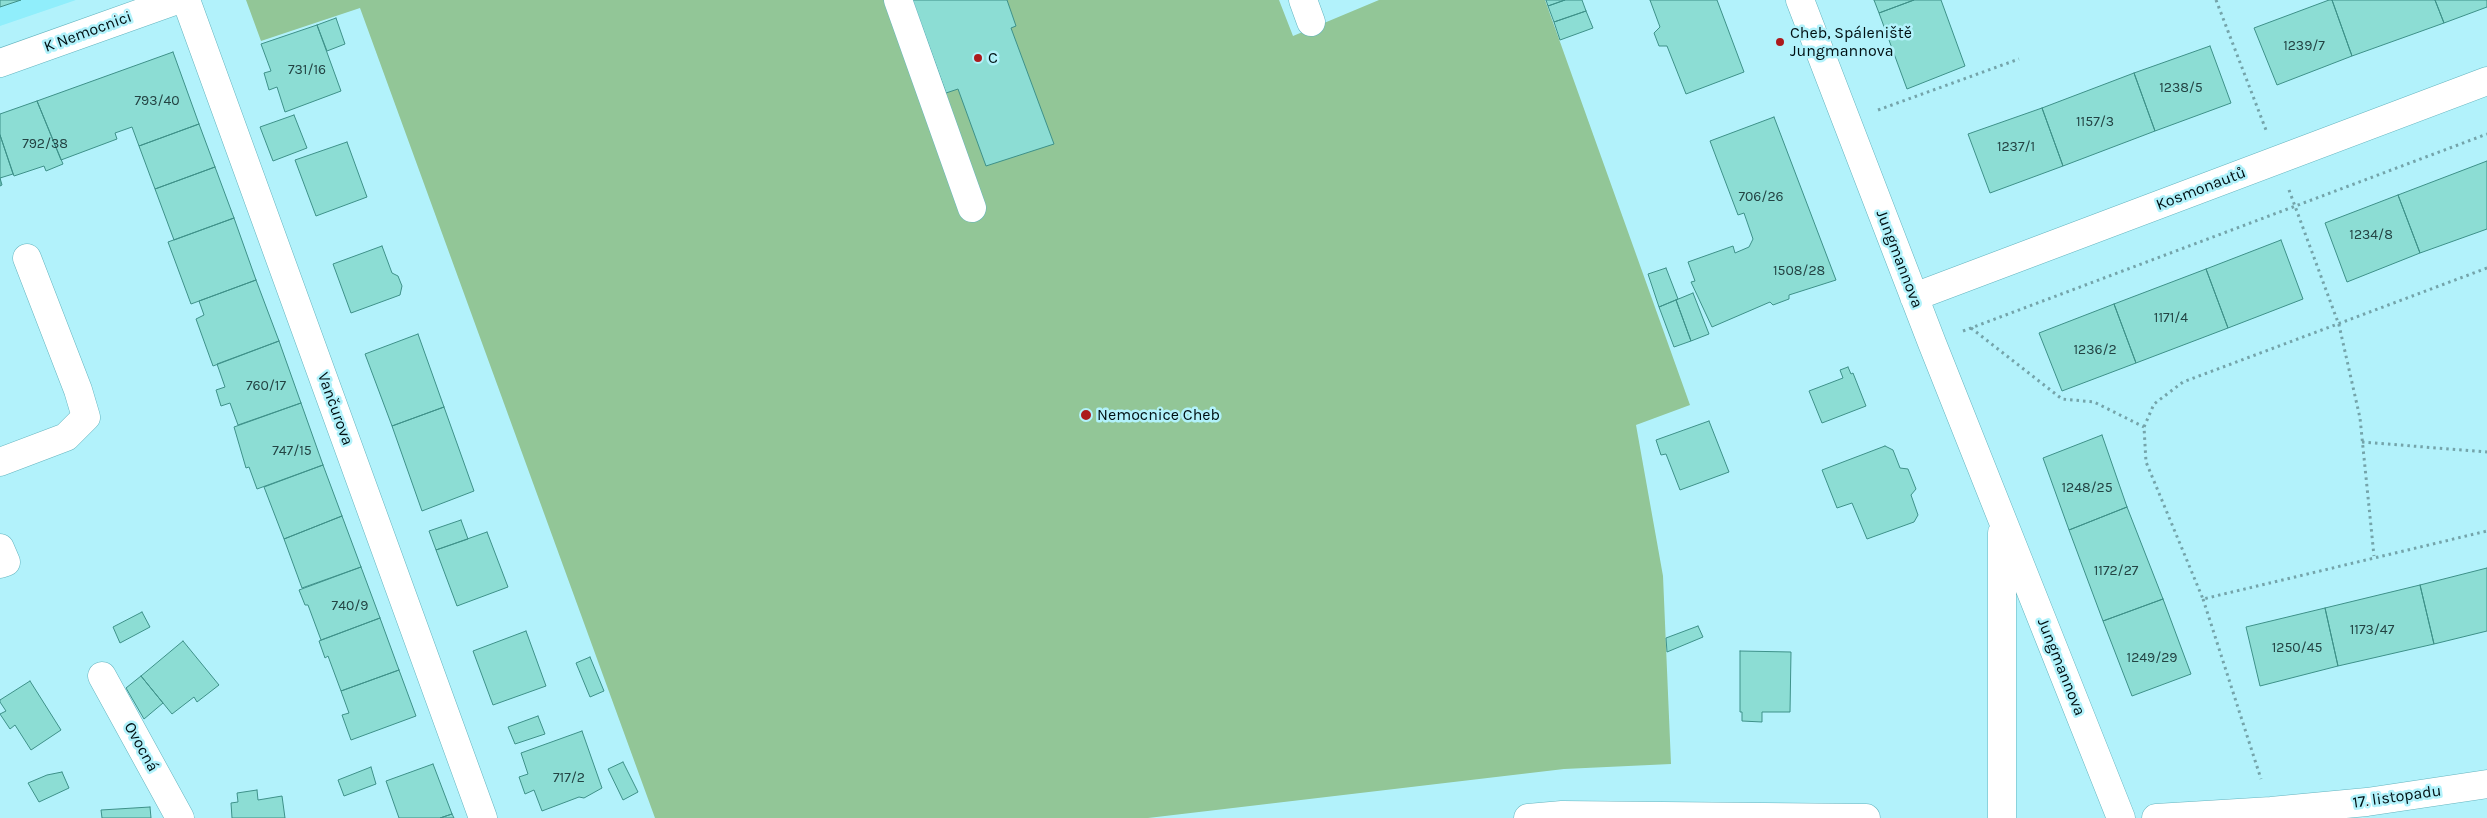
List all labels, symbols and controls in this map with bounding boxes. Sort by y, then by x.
street label: K Nemocnici [41,7,135,57]
place label: Cheb, Spáleniště Jungmannova [1790,23,1912,61]
marker: Cheb, Spáleniště Jungmannova [1774,36,1786,48]
house number: 1239/7 [2283,38,2325,54]
place label: C [988,48,998,68]
marker: C [972,52,984,64]
house number: 731/16 [288,62,326,78]
house number: 1238/5 [2159,80,2203,96]
house number: 793/40 [134,93,180,109]
house number: 1157/3 [2076,114,2114,130]
house number: 792/38 [22,136,68,152]
house number: 1237/1 [1997,139,2035,155]
street label: Kosmonautů [2153,163,2249,215]
house number: 706/26 [1738,189,1784,205]
street label: Jungmannova [1871,207,1927,311]
house number: 1234/8 [2349,227,2393,243]
house number: 1508/28 [1773,263,1825,279]
house number: 1171/4 [2154,310,2188,326]
house number: 1236/2 [2073,342,2117,358]
street label: Vančurova [313,370,357,448]
house number: 760/17 [246,378,286,394]
place label: Nemocnice Cheb [1097,405,1220,425]
marker: Nemocnice Cheb [1079,408,1093,422]
house number: 747/15 [272,443,312,459]
house number: 1248/25 [2061,480,2113,496]
house number: 1172/27 [2094,563,2138,579]
house number: 740/9 [332,598,368,614]
street label: Jungmannova [2033,615,2089,719]
house number: 1173/47 [2350,622,2394,638]
house number: 1250/45 [2272,640,2322,656]
house number: 1249/29 [2127,650,2177,666]
street label: Ovocná [120,719,162,775]
house number: 717/2 [553,770,585,786]
street label: 17. listopadu [2351,781,2443,813]

